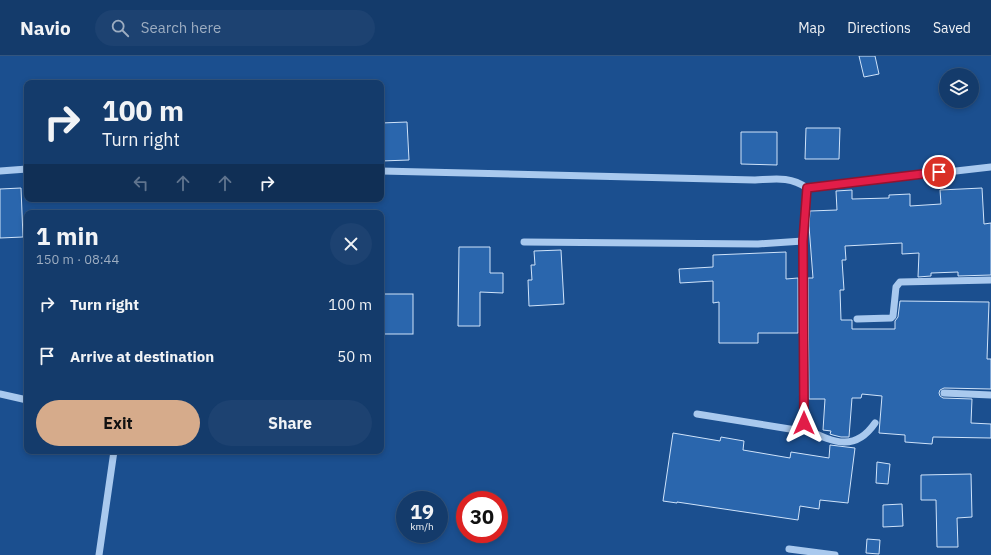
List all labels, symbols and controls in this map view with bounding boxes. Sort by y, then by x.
search box [95,10,375,46]
text: Navio [20,16,71,40]
icon: search [109,17,131,39]
text: Search here [141,18,221,37]
text: Map [798,19,825,37]
text: Directions [847,19,911,37]
text: Saved [933,19,971,37]
map controls [939,68,979,108]
button: layers [939,68,979,108]
text: 100 m [102,92,184,129]
icon: right [36,96,88,148]
text: Turn right [102,128,180,151]
pin [922,155,956,189]
icon: arrive [928,161,950,183]
icon: left [130,172,152,194]
icon: ahead [172,172,194,194]
icon: ahead [214,172,236,194]
icon: right [256,172,278,194]
text: 1 min [36,220,99,252]
button: close [330,223,372,265]
text: 150 m · 08:44 [36,251,119,268]
icon: right [36,293,58,315]
text: Turn right [70,295,139,314]
text: 100 m [328,295,372,314]
icon: arrive [36,345,58,367]
text: Arrive at destination [70,347,214,366]
text: 50 m [337,347,372,366]
button: Exit [36,400,200,446]
button: Share [208,400,372,446]
position arrow [783,402,825,444]
speed limit sign: 30 [456,491,508,543]
text: 19 [410,498,434,525]
text: km/h [410,520,434,533]

